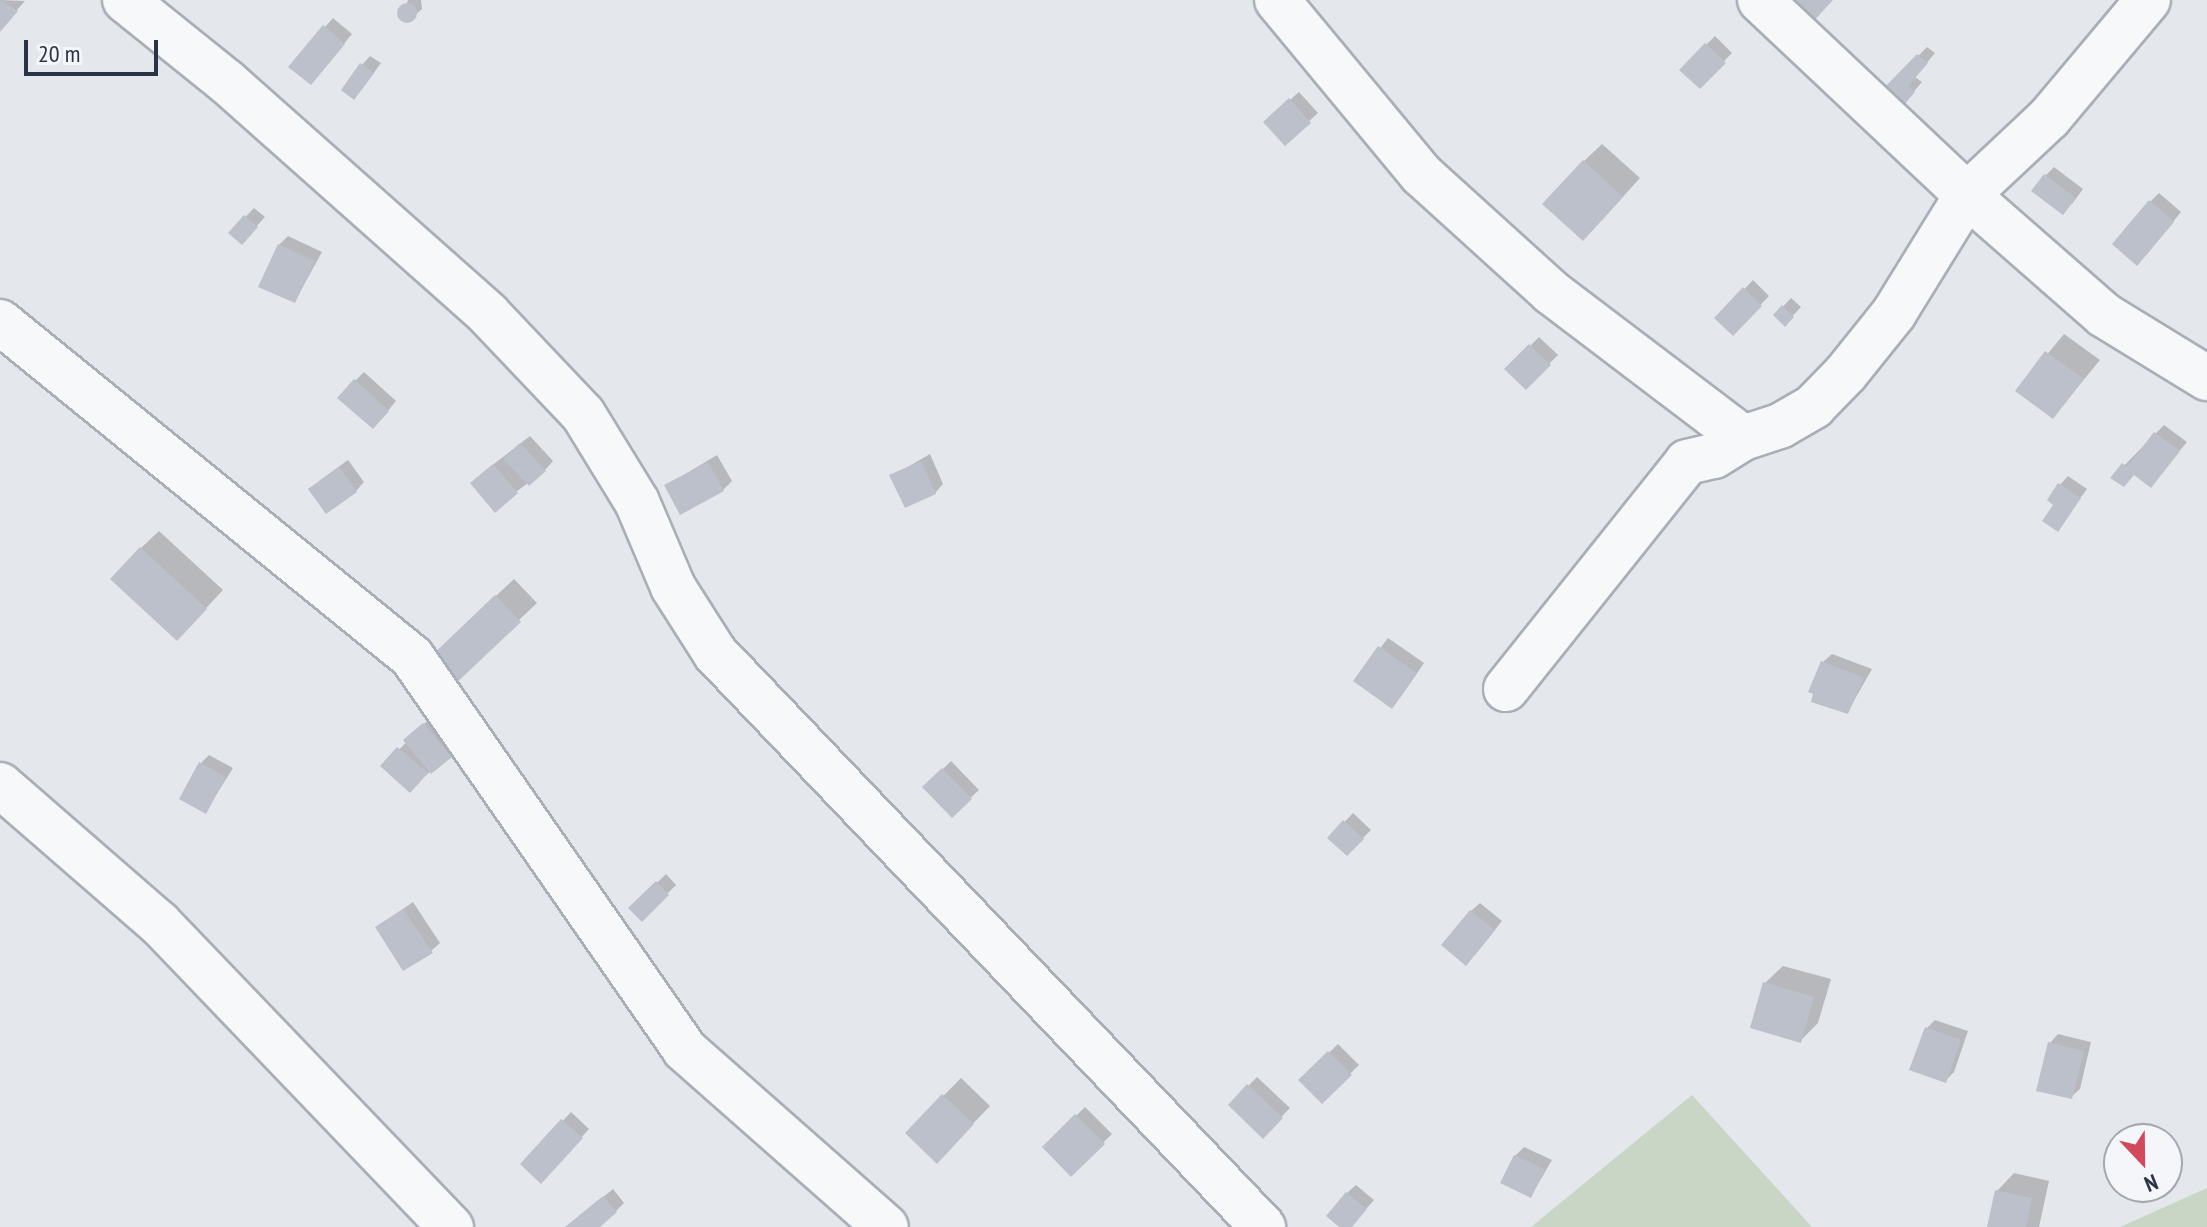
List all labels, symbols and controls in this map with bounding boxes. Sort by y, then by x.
scale bar [28,24,162,74]
text: 20 m [38,38,80,69]
north arrow [2103,1123,2183,1203]
text: N [2140,1168,2162,1199]

